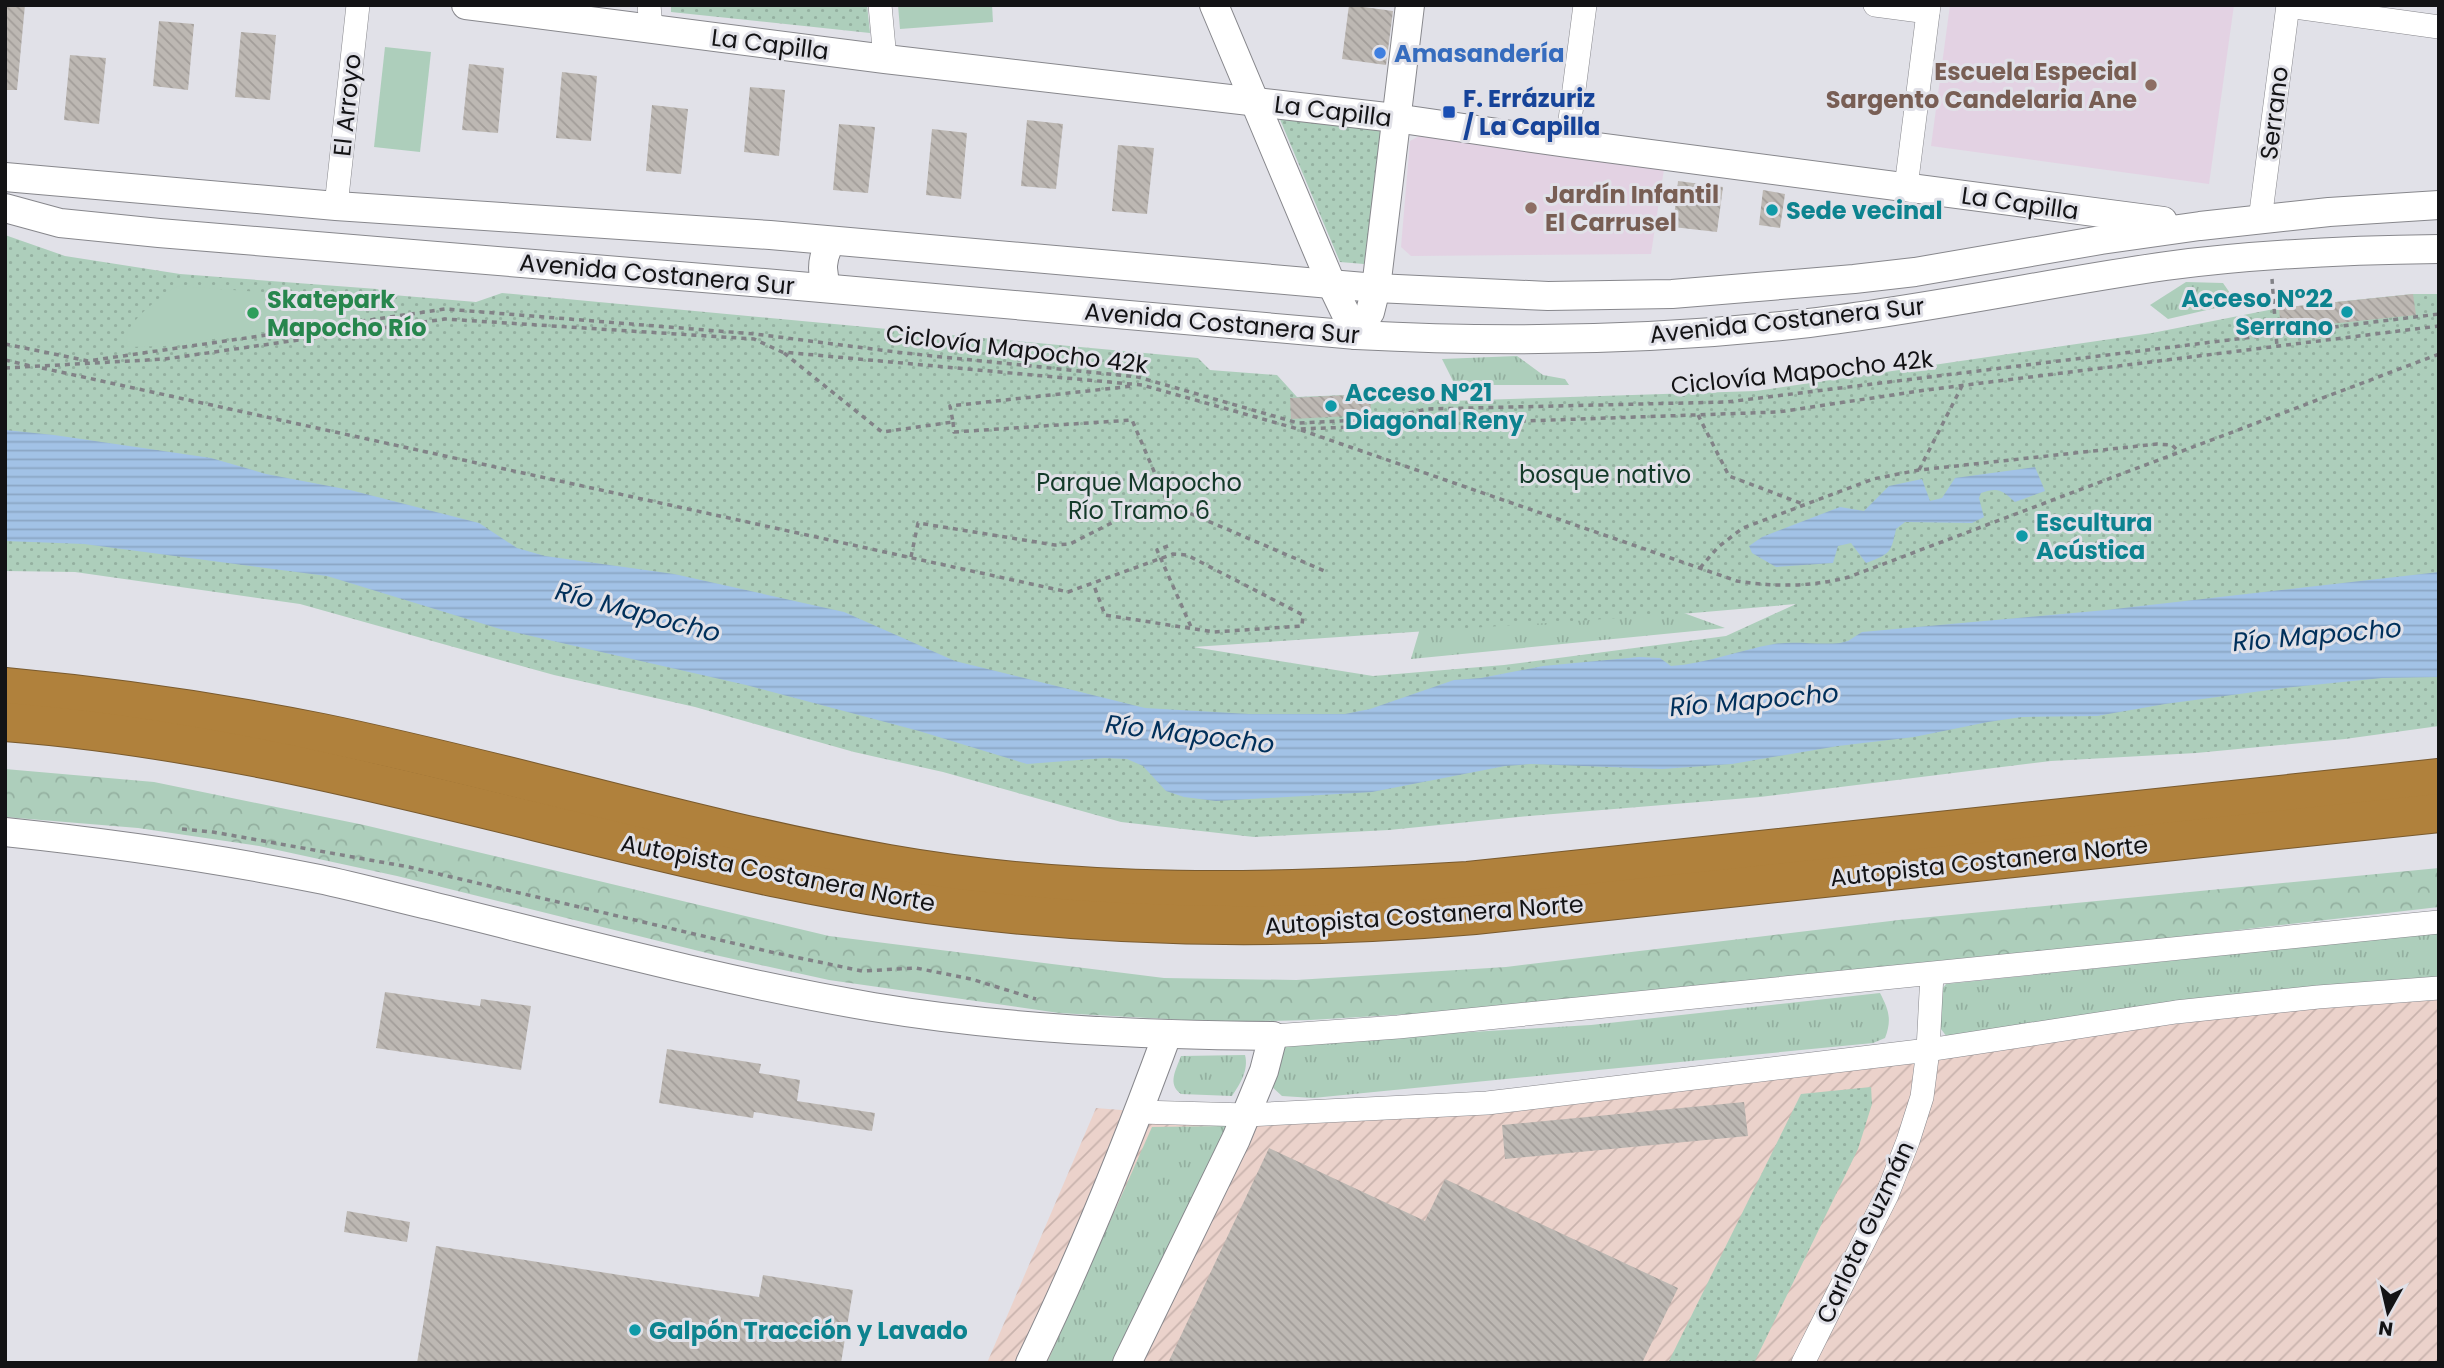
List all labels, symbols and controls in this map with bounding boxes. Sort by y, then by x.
street label: La Capilla [709,20,831,68]
place label: Amasandería [1394,37,1565,70]
marker: Amasandería [1372,45,1388,61]
street label: El Arroyo [325,52,369,158]
place label: Escuela Especial Sargento Candelaria Ane [1826,55,2137,116]
street label: Serrano [2252,64,2296,162]
marker: Escuela Especial Sargento Candelaria Ane [2143,77,2159,93]
place label: F. Errázuriz / La Capilla [1463,82,1600,143]
street label: La Capilla [1272,87,1394,135]
marker: F. Errázuriz / La Capilla [1441,104,1457,120]
place label: Jardín Infantil El Carrusel [1545,178,1719,239]
street label: La Capilla [1959,178,2081,228]
place label: Sede vecinal [1786,194,1943,227]
marker: Jardín Infantil El Carrusel [1523,200,1539,216]
marker: Sede vecinal [1764,202,1780,218]
street label: Avenida Costanera Sur [518,246,796,302]
place label: Acceso N°22 Serrano [2181,282,2333,343]
place label: Skatepark Mapocho Río [267,283,427,344]
street label: Avenida Costanera Sur [1648,289,1926,351]
street label: Avenida Costanera Sur [1083,295,1361,351]
marker: Acceso N°22 Serrano [2339,304,2355,320]
marker: Skatepark Mapocho Río [245,305,261,321]
street label: Ciclovía Mapocho 42k [884,317,1151,382]
street label: Ciclovía Mapocho 42k [1669,342,1935,402]
place label: Acceso N°21 Diagonal Reny [1345,376,1525,437]
marker: Acceso N°21 Diagonal Reny [1323,398,1339,414]
park label: bosque nativo [1519,458,1691,491]
park label: Parque Mapocho Río Tramo 6 [1036,466,1242,527]
place label: Escultura Acústica [2036,506,2153,567]
marker: Escultura Acústica [2014,528,2030,544]
water label: Río Mapocho [551,573,725,651]
water label: Río Mapocho [2231,610,2403,660]
water label: Río Mapocho [1668,675,1840,725]
water label: Río Mapocho [1104,706,1276,762]
street label: Autopista Costanera Norte [618,826,938,920]
street label: Autopista Costanera Norte [1828,828,2150,894]
street label: Autopista Costanera Norte [1263,887,1585,943]
street label: Carlota Guzmán [1808,1135,1922,1329]
north arrow [2353,1277,2423,1347]
place label: Galpón Tracción y Lavado [649,1314,968,1347]
text: N [2377,1314,2395,1343]
marker: Galpón Tracción y Lavado [627,1322,643,1338]

